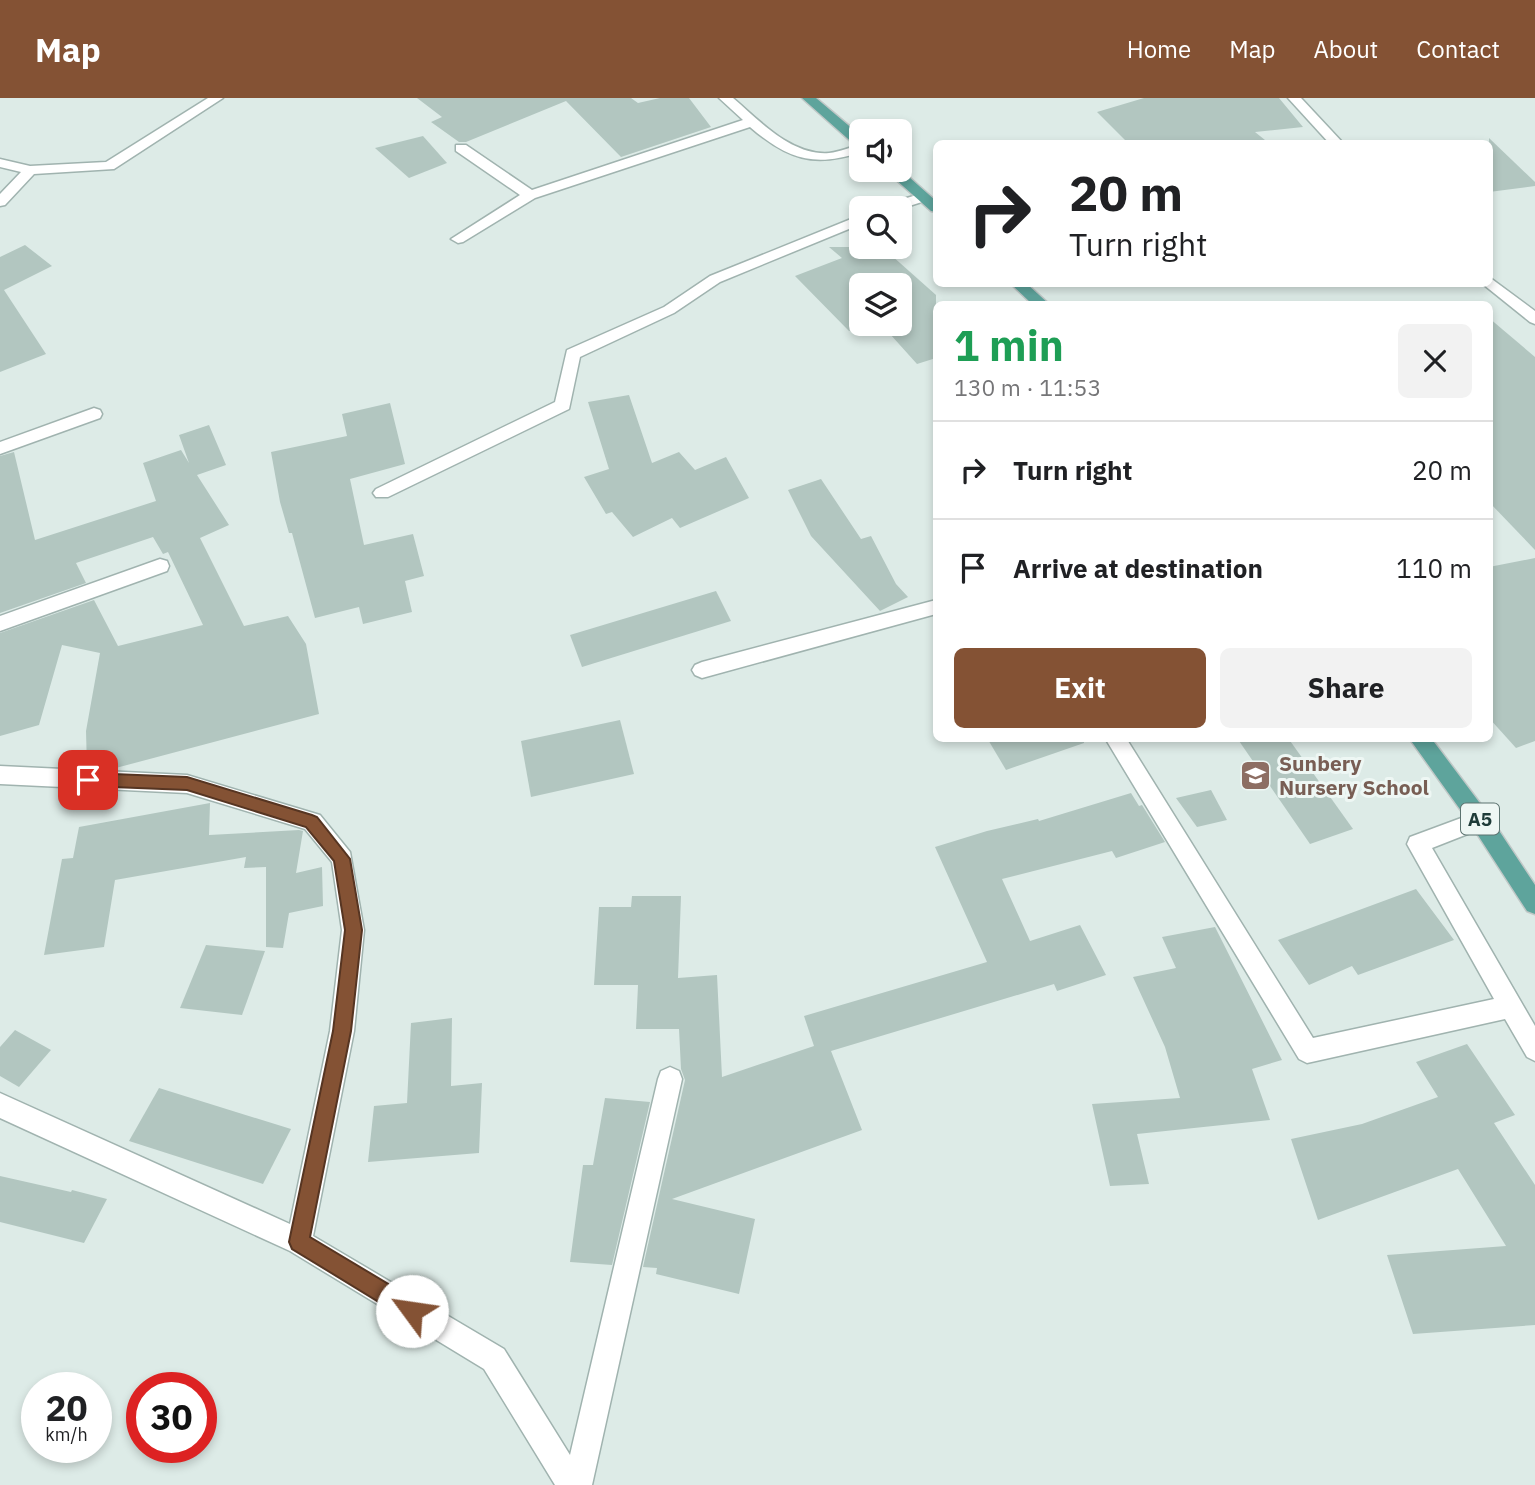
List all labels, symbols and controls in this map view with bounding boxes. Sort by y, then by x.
text: Map [35,28,101,71]
text: Home [1127,33,1191,65]
text: Map [1229,33,1275,65]
text: About [1313,33,1378,65]
text: Contact [1416,33,1500,65]
map controls [849,119,912,336]
button: sound [849,119,912,182]
text: 20 m [1069,161,1183,224]
icon: right [954,168,1045,259]
button: search [849,196,912,259]
text: Turn right [1069,223,1207,265]
button: layers [849,273,912,336]
text: 1 min [954,318,1064,373]
button: close [1398,324,1472,398]
text: 130 m · 11:53 [954,372,1101,402]
icon: right [954,451,992,489]
text: Turn right [1013,453,1132,487]
text: 20 m [1412,453,1472,487]
icon: arrive [954,549,992,587]
text: Arrive at destination [1013,551,1263,585]
text: 110 m [1396,551,1472,585]
button: Exit [954,648,1206,728]
button: Share [1220,648,1472,728]
place label: Sunbery Nursery School [1279,749,1429,801]
pin [58,750,118,810]
school or university icon: Sunbery Nursery School [1239,759,1273,793]
icon: arrive [69,761,107,799]
road number: A5 [1461,804,1499,834]
position arrow [375,1274,449,1348]
speed limit sign: 30 [126,1372,217,1463]
text: 20 [45,1385,88,1431]
text: km/h [45,1423,88,1446]

